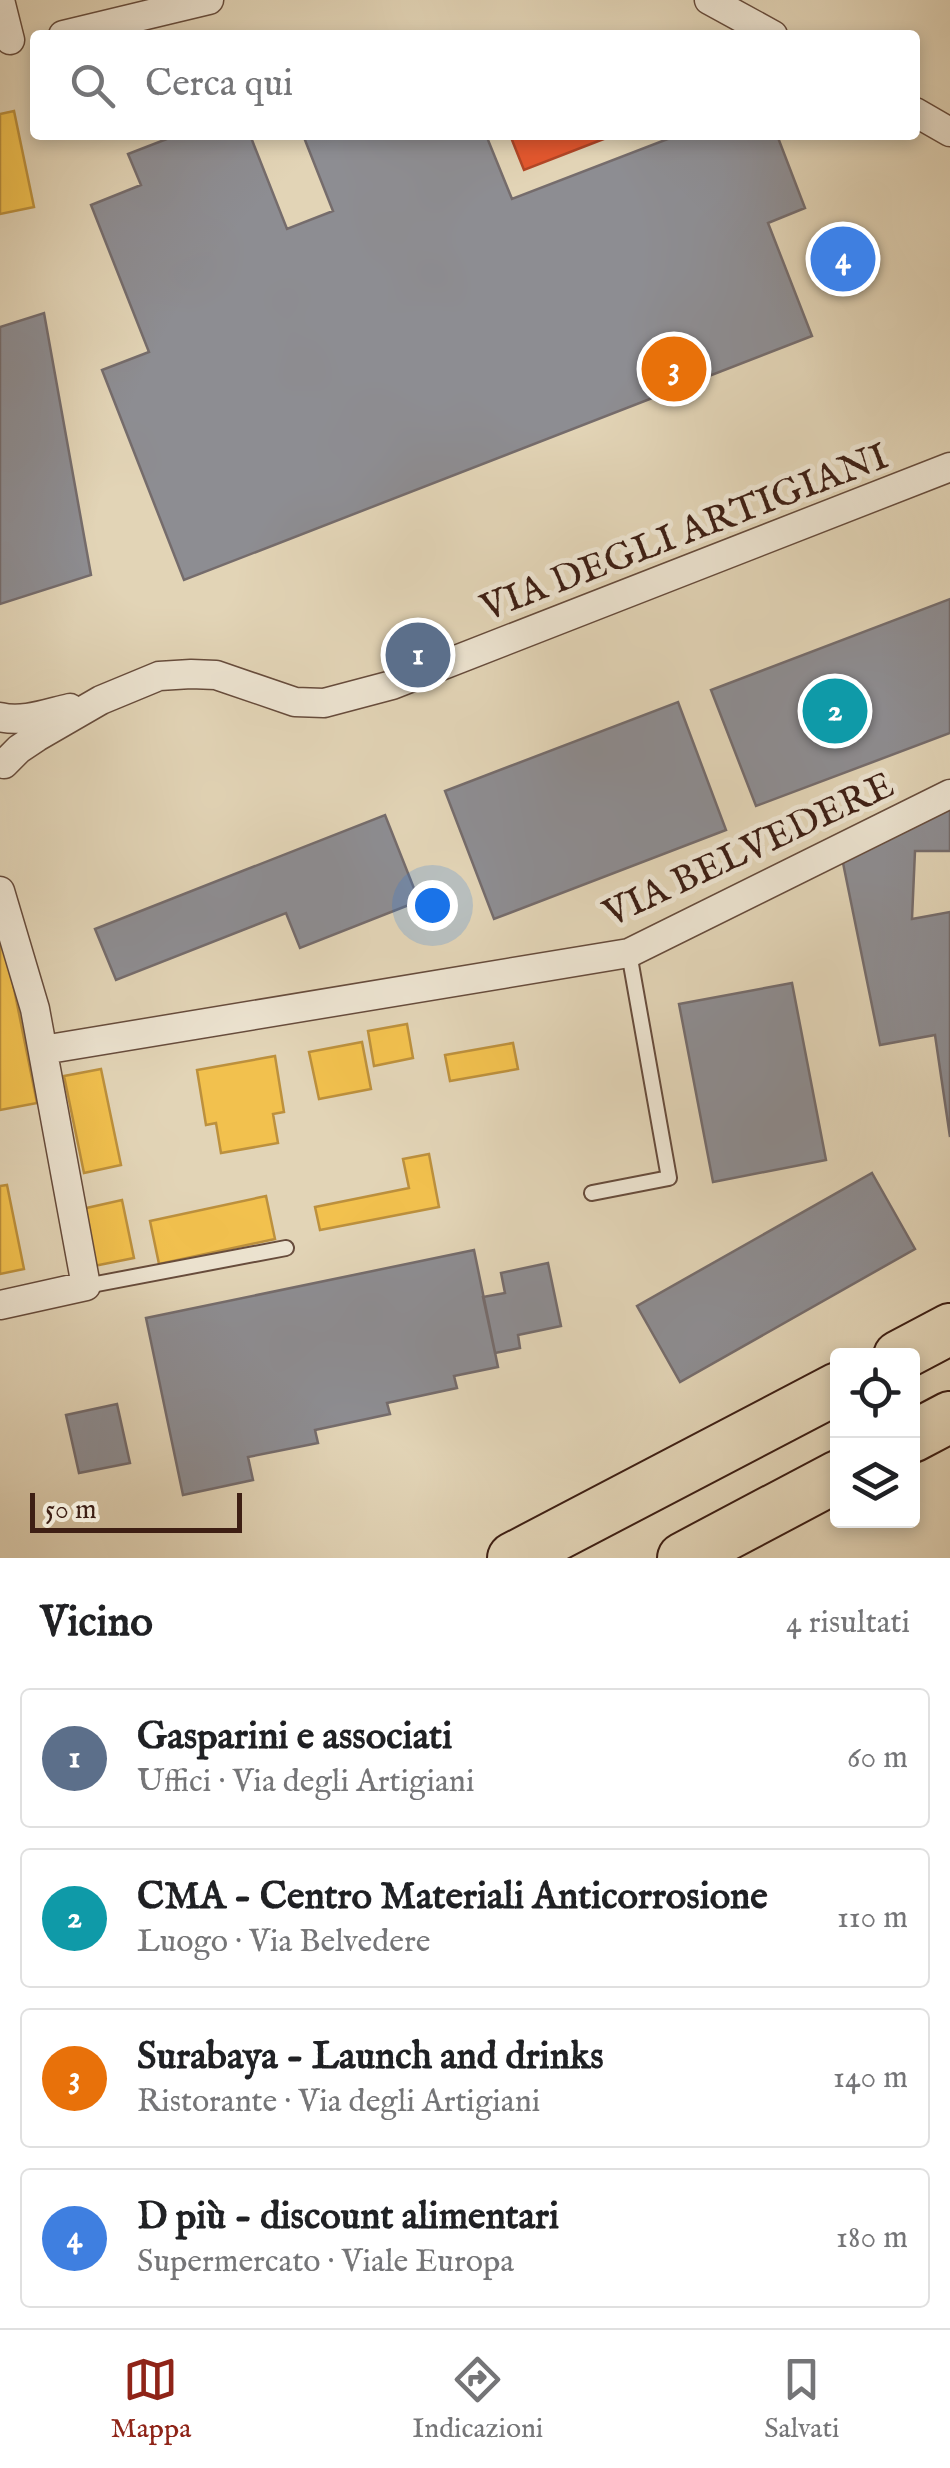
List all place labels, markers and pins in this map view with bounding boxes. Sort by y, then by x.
pin: 4 [810,222,876,296]
pin: 3 [642,332,706,406]
pin: 1 [386,618,450,692]
pin: 2 [802,674,868,748]

